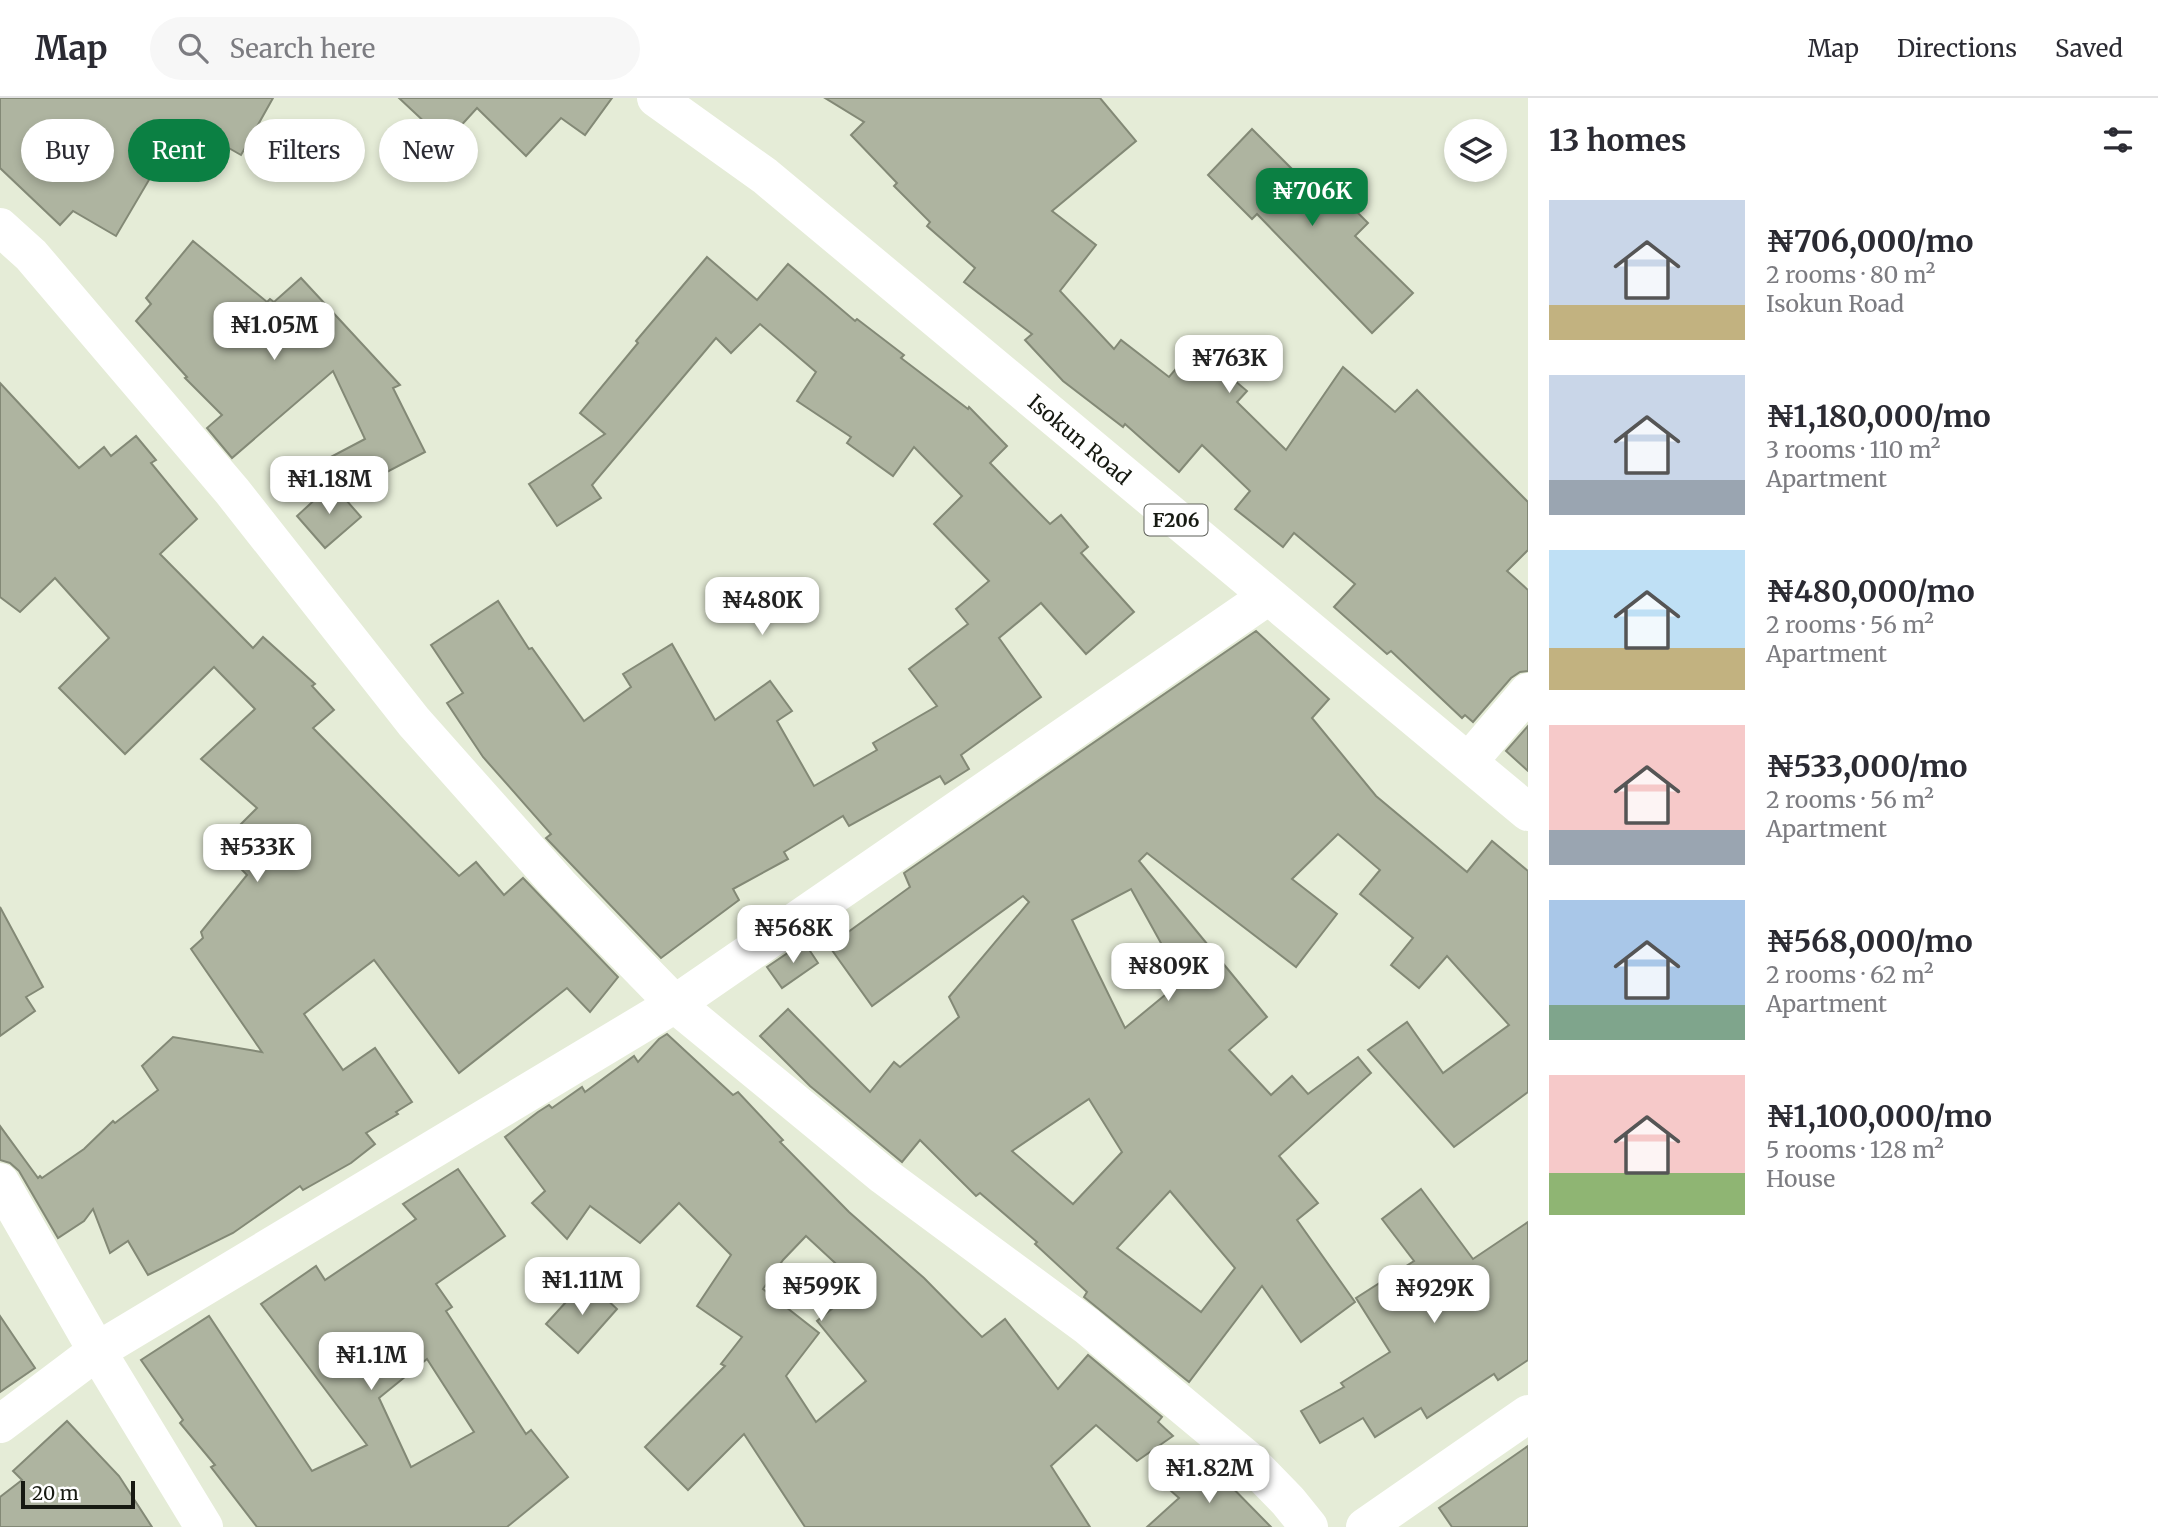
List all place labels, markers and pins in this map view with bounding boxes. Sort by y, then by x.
pin: ₦706K [1263,169,1361,228]
pin: ₦1.05M [217,302,331,362]
pin: ₦763K [1180,336,1278,395]
pin: ₦1.18M [272,456,386,516]
pin: ₦480K [713,578,811,637]
pin: ₦533K [208,824,306,884]
pin: ₦568K [744,906,842,965]
pin: ₦809K [1119,944,1217,1003]
pin: ₦1.11M [525,1258,639,1317]
pin: ₦599K [772,1264,870,1323]
pin: ₦929K [1385,1266,1483,1325]
pin: ₦1.1M [322,1332,420,1392]
pin: ₦1.82M [1152,1446,1266,1505]

